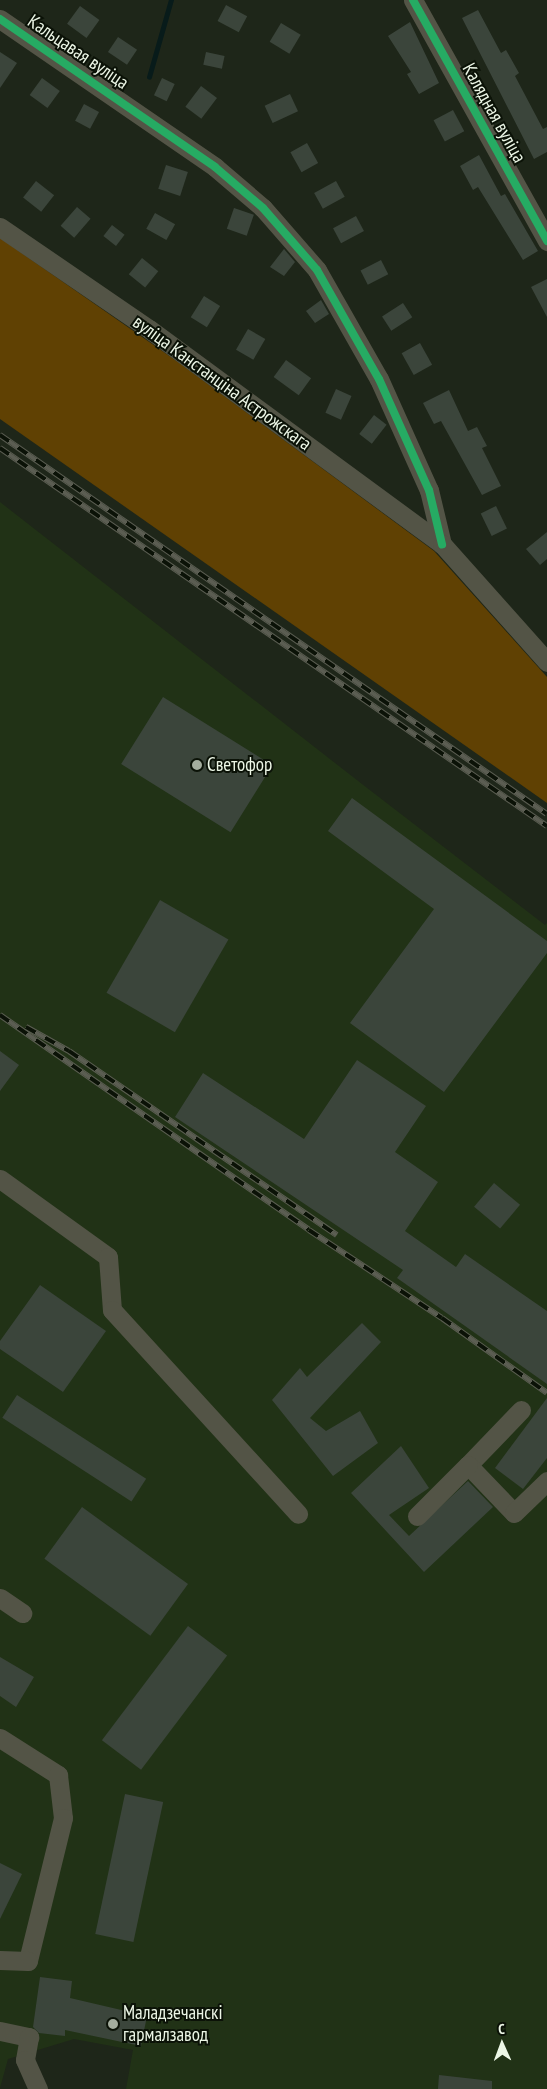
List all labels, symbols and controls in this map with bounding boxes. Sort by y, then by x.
street label: Кальцавая вуліца [23,10,133,94]
street label: Калядная вуліца [457,59,531,167]
street label: вуліца Канстанціна Астрожскага [128,310,316,456]
place label: Светофор [207,754,272,776]
marker: Светофор [191,759,203,771]
place label: Маладзечанскі гармалзавод [123,2002,223,2046]
marker: Маладзечанскі гармалзавод [107,2018,119,2030]
north arrow [477,2019,527,2069]
text: С [498,2020,505,2038]

